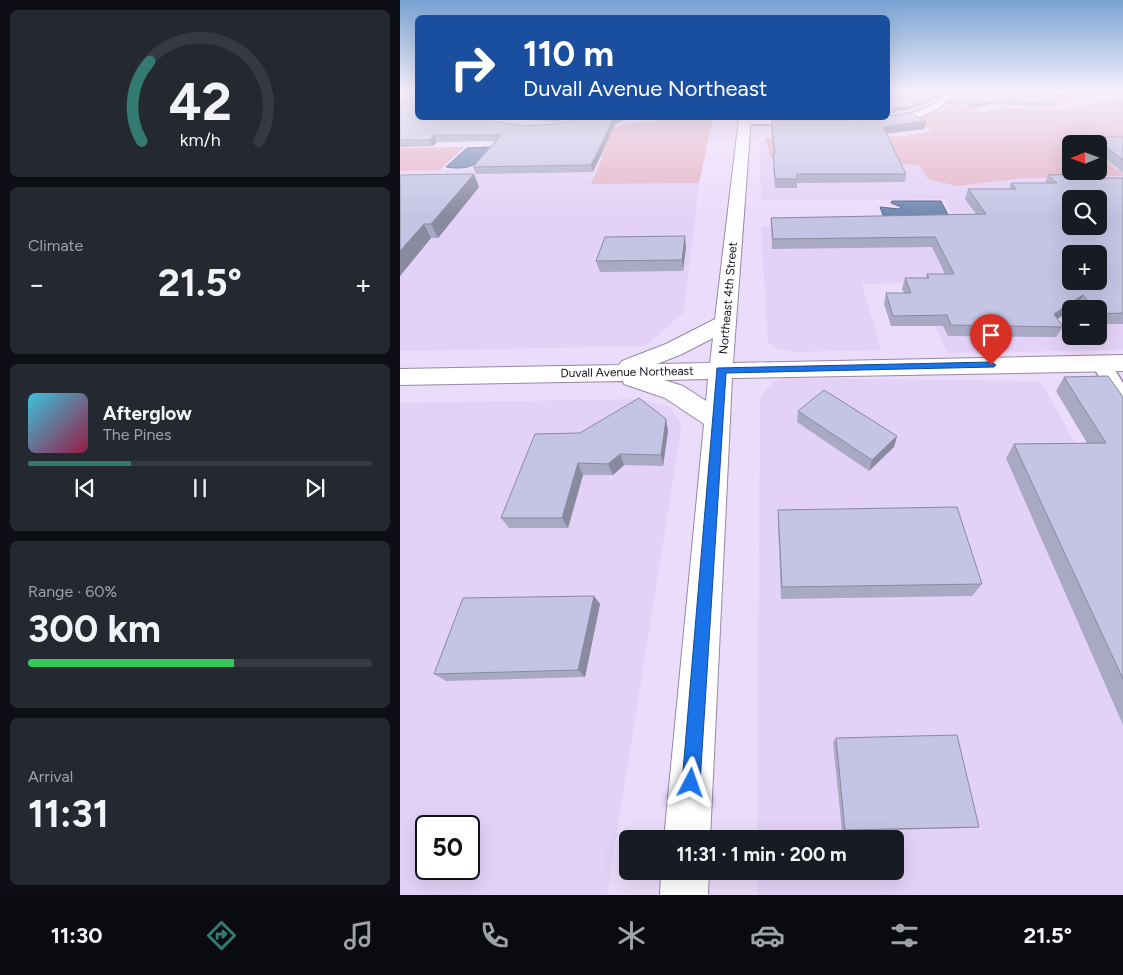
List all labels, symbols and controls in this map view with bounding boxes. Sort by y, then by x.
text: 110 m [523,33,614,75]
icon: right [440,35,505,100]
text: 42 [168,71,232,133]
text: Duvall Avenue Northeast [523,75,767,102]
text: km/h [180,129,220,150]
north arrow [1062,135,1108,180]
map controls [1062,135,1107,345]
button: search [1062,190,1107,235]
text: Climate [28,236,83,255]
street label: Northeast 4th Street [716,241,740,355]
button: + [1062,245,1107,290]
text: 21.5° [158,260,242,306]
text: − [28,267,45,301]
text: + [355,267,372,301]
button: − [1062,300,1107,345]
pin [970,314,1012,365]
icon: arrive [977,321,1005,349]
street label: Duvall Avenue Northeast [560,364,694,380]
text: Afterglow [103,402,192,425]
text: The Pines [103,425,172,444]
icon: previous [71,474,99,502]
icon: pause [186,474,214,502]
icon: next [301,474,329,502]
text: Range · 60% [28,582,117,601]
text: 300 km [28,606,161,652]
position arrow [664,756,716,808]
text: Arrival [28,767,73,786]
text: 11:31 [28,791,109,837]
speed limit sign: 50 [415,815,480,880]
text: 11:31 · 1 min · 200 m [677,843,846,866]
icon: directions [204,918,239,953]
icon: music [341,918,376,953]
icon: phone [477,918,512,953]
icon: climate [614,918,649,953]
icon: car [750,918,785,953]
icon: filters [887,918,922,953]
text: 11:30 [51,922,102,949]
text: 21.5° [1024,922,1072,949]

